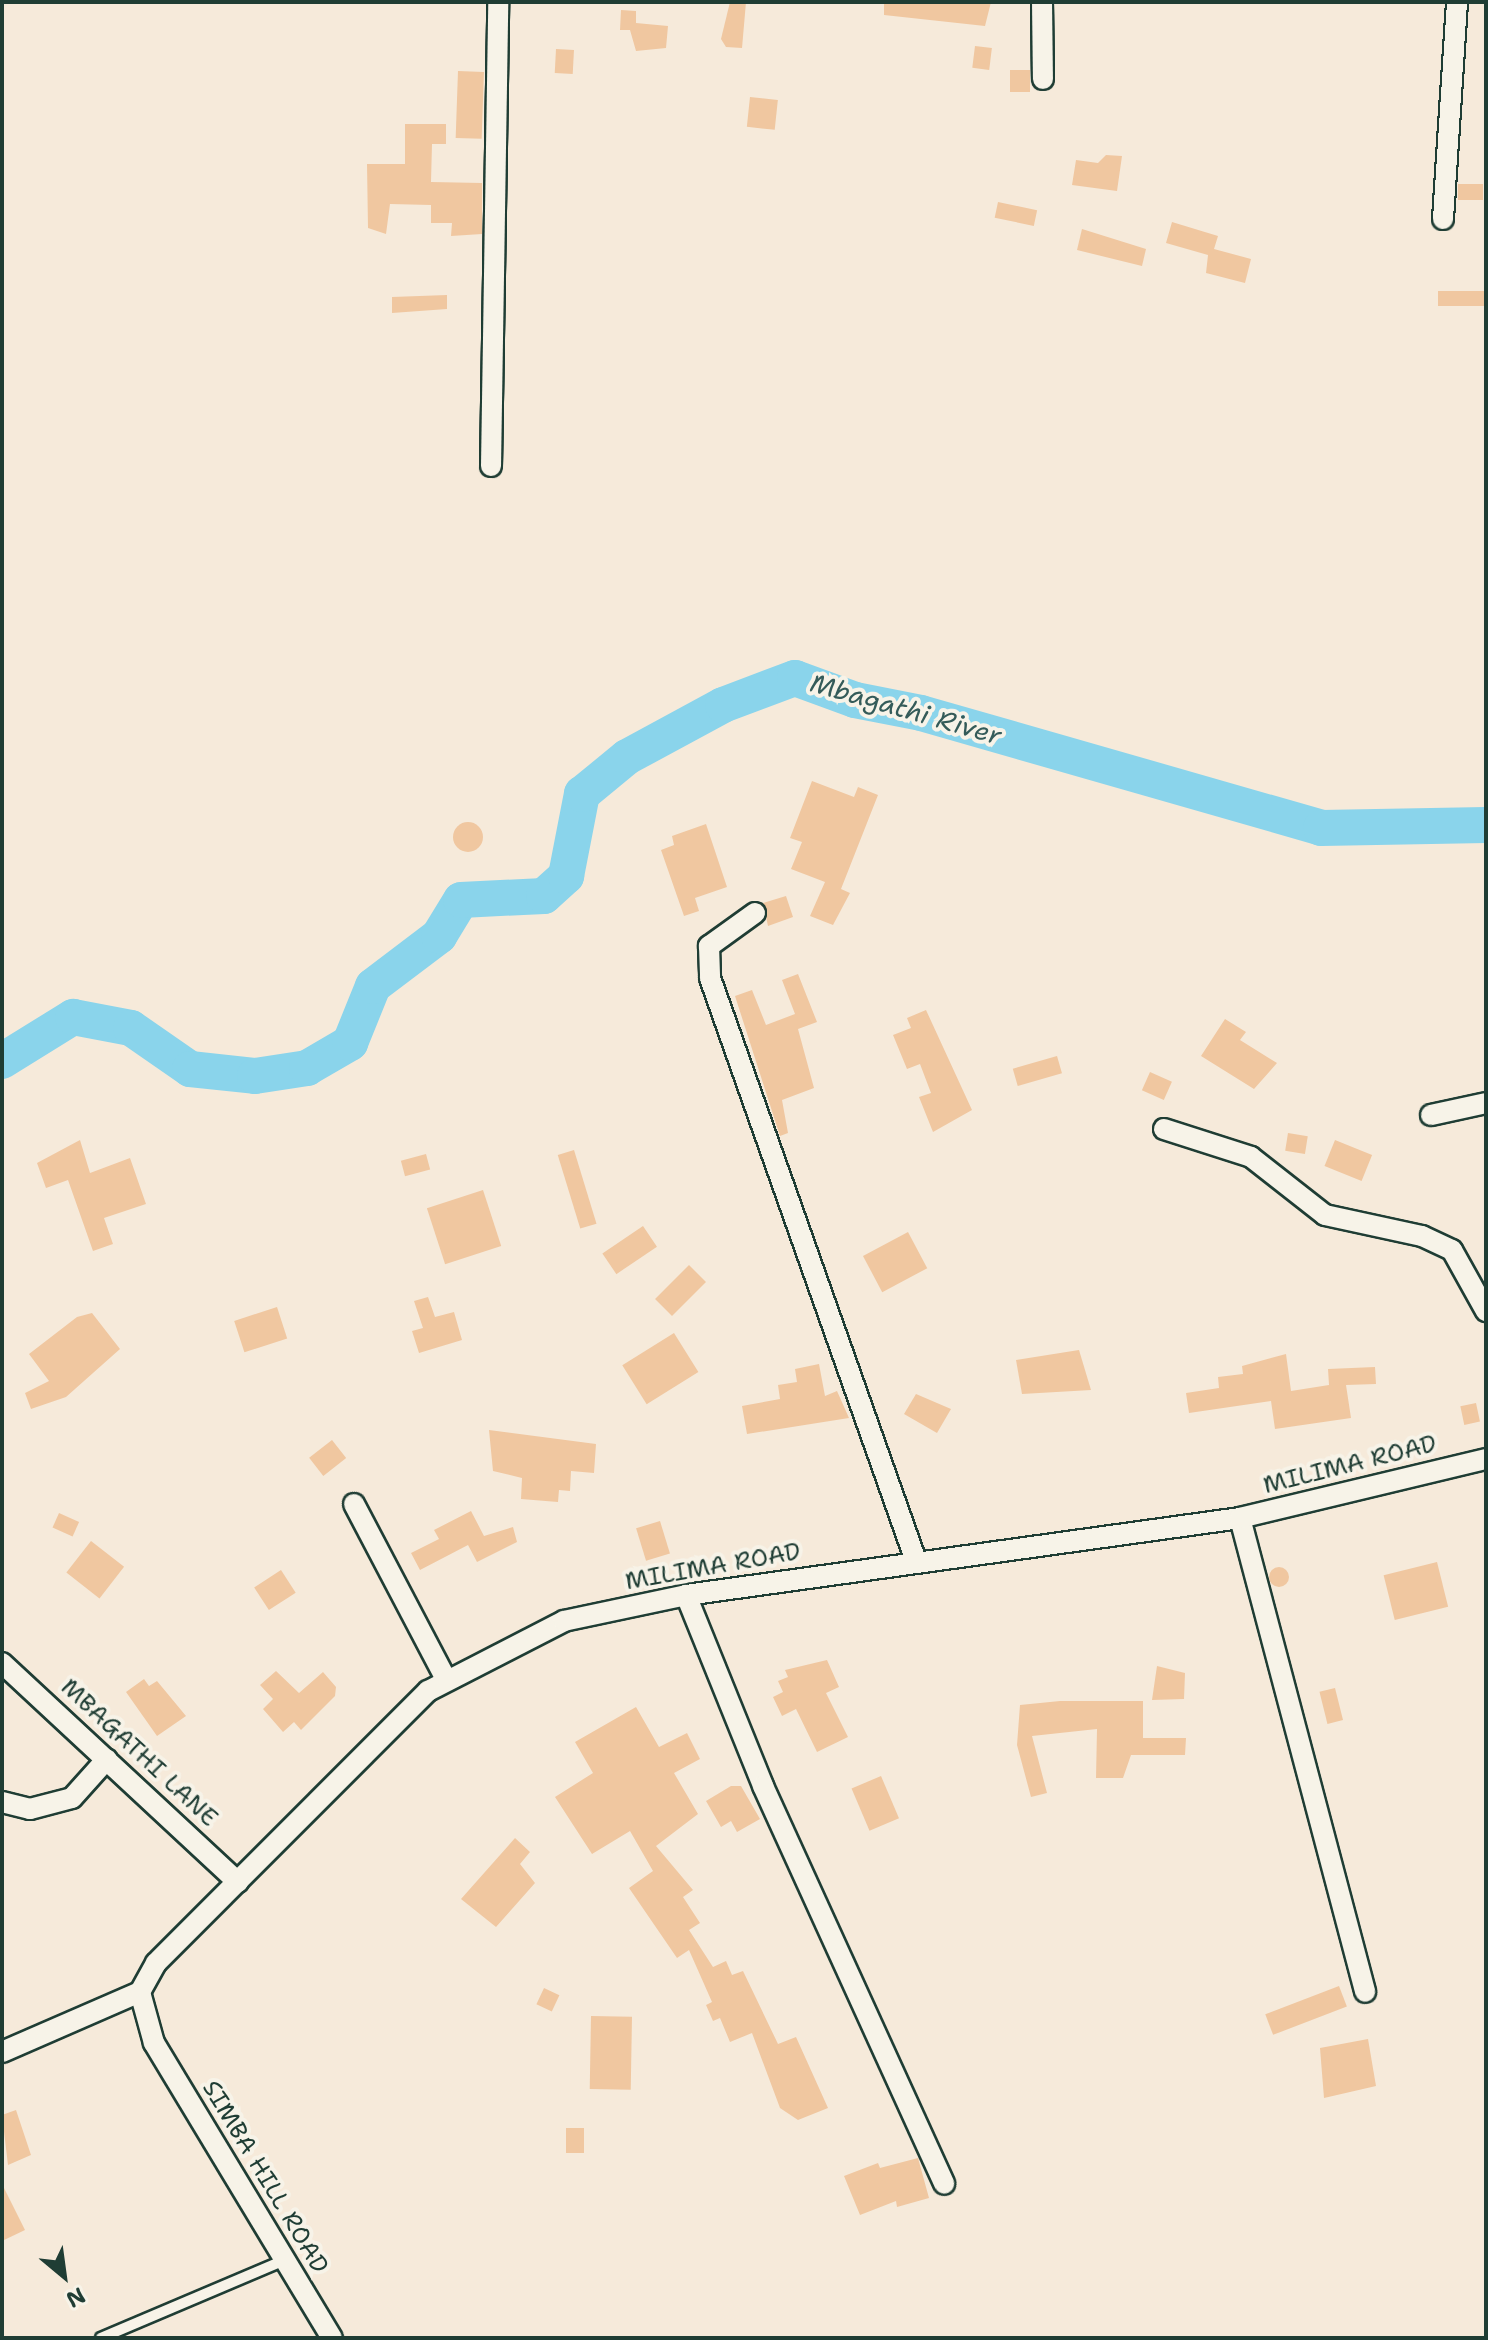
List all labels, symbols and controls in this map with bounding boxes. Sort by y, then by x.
water label: Mbagathi River [807,667,1005,751]
street label: MILIMA ROAD [1260,1430,1440,1500]
street label: MILIMA ROAD [623,1537,803,1597]
street label: MBAGATHI LANE [55,1673,223,1833]
street label: SIMBA HILL ROAD [196,2075,334,2279]
north arrow [24,2236,104,2316]
text: N [61,2281,91,2314]

